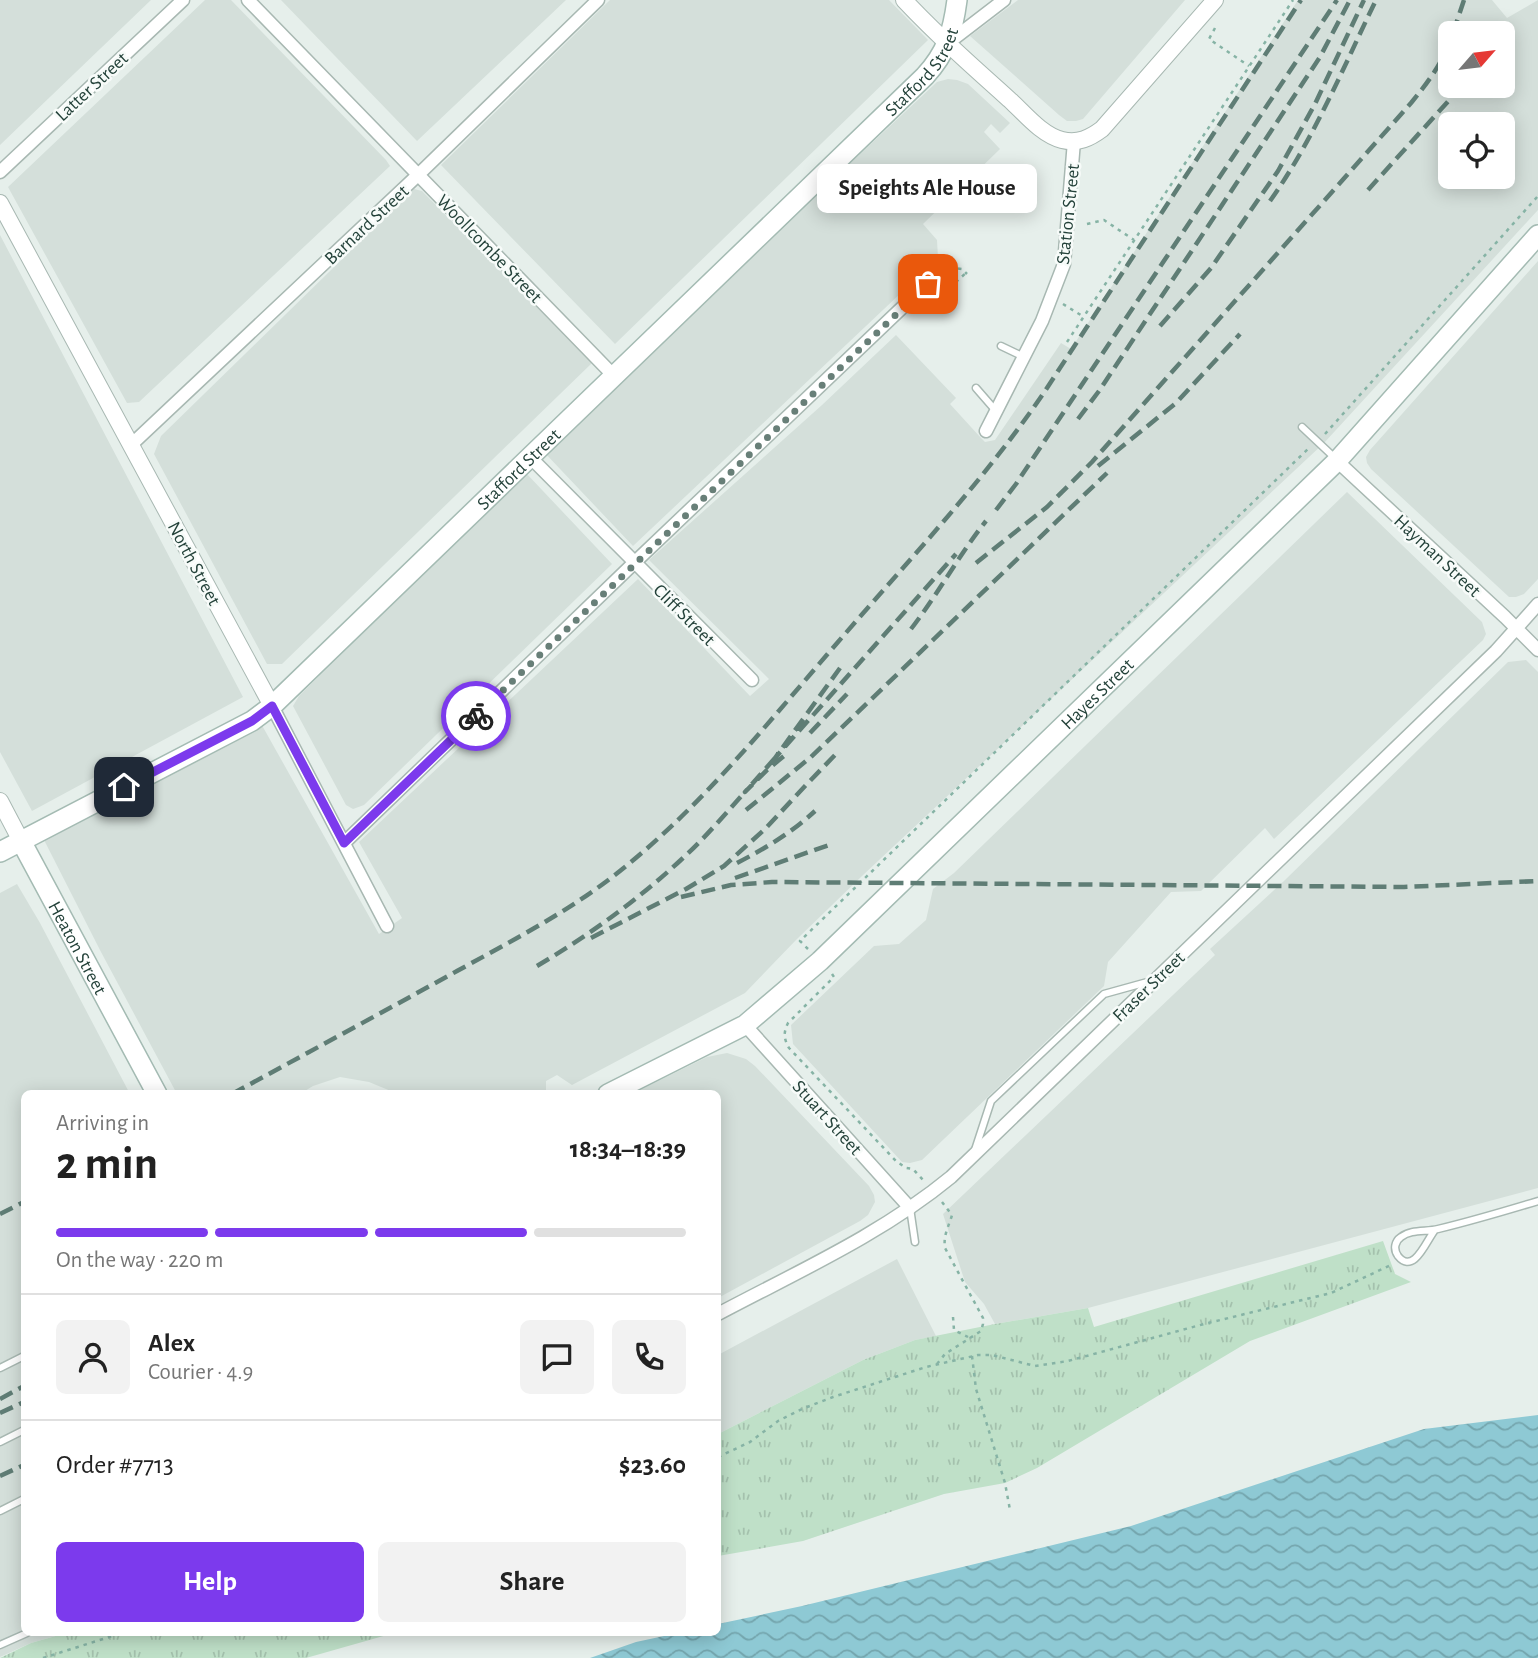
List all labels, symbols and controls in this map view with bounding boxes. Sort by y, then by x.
north arrow [1438,21,1516,98]
map controls [1438,21,1515,189]
street label: Stafford Street [882,26,962,120]
street label: Latter Street [52,49,132,125]
button: locate [1438,112,1515,189]
street label: Station Street [1054,163,1083,266]
callout: Speights Ale House [818,165,1038,214]
text: Speights Ale House [838,177,1016,200]
street label: Barnard Street [321,182,413,269]
street label: Woollcombe Street [433,191,545,307]
pin [898,254,958,314]
icon: bag [909,265,947,303]
street label: Stafford Street [474,425,565,514]
street label: Hayman Street [1390,511,1484,601]
street label: North Street [164,519,224,609]
street label: Cliff Street [649,581,718,650]
street label: Hayes Street [1058,655,1138,733]
courier [441,681,511,751]
icon: bike [457,697,495,735]
pin [94,757,154,817]
icon: home [105,768,143,806]
street label: Heaton Street [44,899,110,998]
street label: Fraser Street [1109,948,1189,1026]
street label: Stuart Street [789,1077,865,1159]
text: Arriving in [56,1112,149,1135]
text: 18:34–18:39 [570,1136,686,1162]
text: 2 min [56,1141,158,1187]
text: On the way · 220 m [56,1249,223,1272]
button: person [56,1320,130,1394]
button: chat [520,1320,594,1394]
button: phone [612,1320,686,1394]
text: Alex [148,1330,195,1356]
text: Courier · 4.9 [148,1361,253,1384]
text: Order #7713 [56,1452,174,1478]
text: $23.60 [619,1452,686,1478]
button: Help [56,1542,364,1622]
button: Share [378,1542,686,1622]

